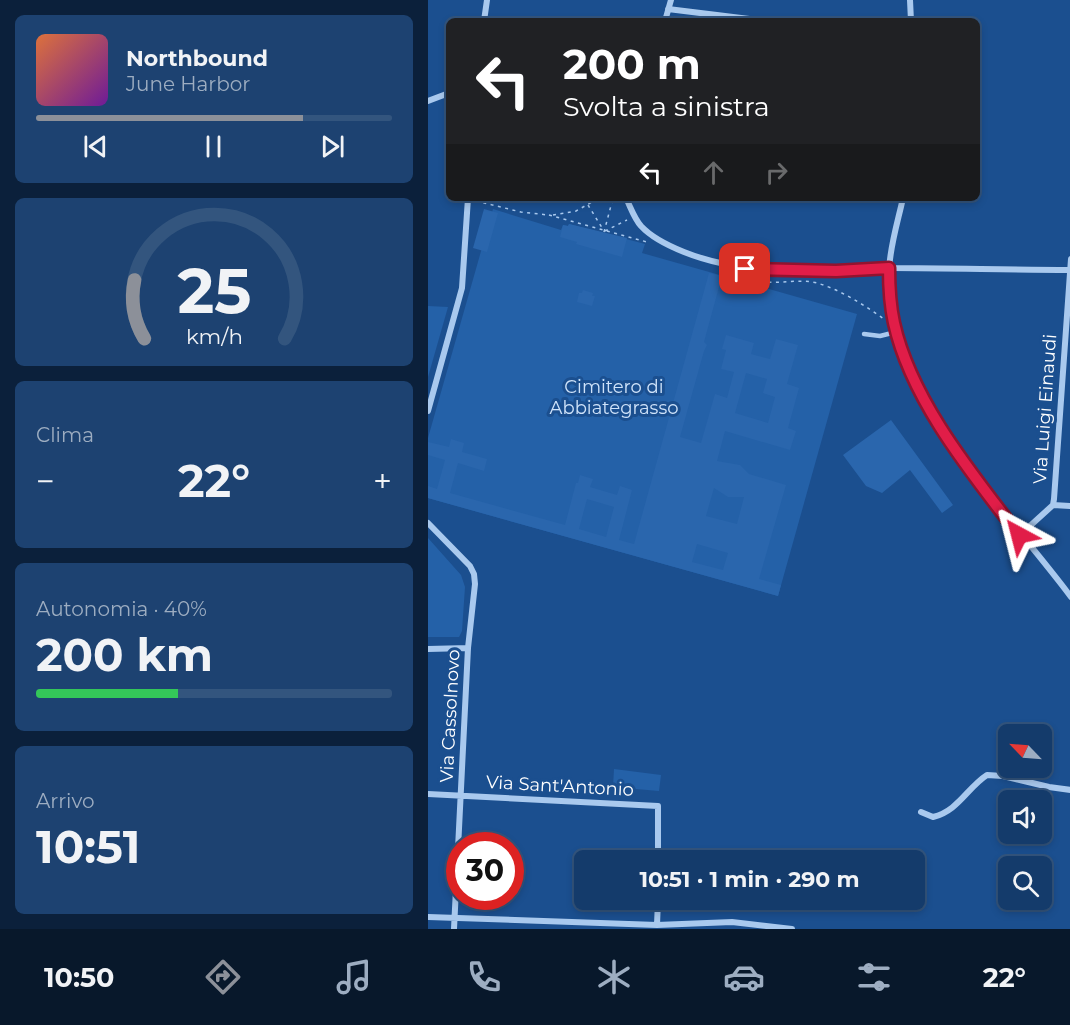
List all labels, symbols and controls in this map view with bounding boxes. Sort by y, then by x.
text: 200 m [563,38,701,90]
icon: left [464,42,542,120]
text: Northbound [126,45,268,72]
text: June Harbor [126,72,250,96]
text: Svolta a sinistra [563,90,770,123]
icon: previous [79,130,112,163]
icon: pause [197,130,230,163]
icon: next [316,130,349,163]
icon: left [634,156,667,189]
icon: ahead [697,156,730,189]
icon: right [760,156,793,189]
pin [719,243,770,294]
icon: arrive [728,252,761,285]
text: 25 [177,253,251,329]
text: km/h [185,323,243,349]
street label: Via Luigi Einaudi [1029,333,1061,485]
park label: Cimitero di Abbiategrasso [550,376,678,419]
text: Clima [36,423,94,447]
text: 22° [178,453,250,508]
text: − [36,461,55,501]
text: + [373,461,392,501]
position arrow [987,503,1051,567]
text: Autonomia · 40% [36,597,207,621]
text: 200 km [36,627,213,682]
street label: Via Cassolnovo [436,649,464,783]
north arrow [998,724,1052,778]
map controls [998,724,1052,910]
street label: Via Sant'Antonio [485,771,635,801]
text: Arrivo [36,789,95,813]
button: sound [998,790,1052,844]
text: 10:51 [36,819,140,874]
speed limit sign: 30 [446,832,524,910]
button: search [998,856,1052,910]
text: 10:51 · 1 min · 290 m [639,866,860,893]
icon: directions [202,956,244,998]
icon: music [333,956,375,998]
icon: phone [463,956,505,998]
icon: climate [593,956,635,998]
icon: car [723,956,765,998]
icon: filters [853,956,895,998]
text: 10:50 [44,961,114,994]
text: 22° [983,961,1026,994]

